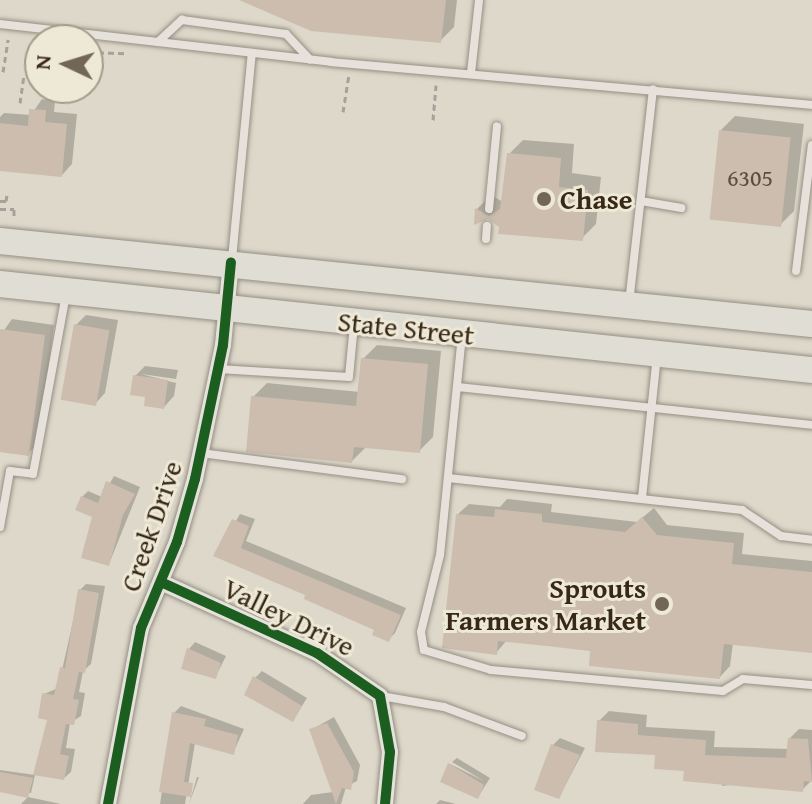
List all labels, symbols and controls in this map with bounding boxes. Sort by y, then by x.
north arrow [24,24,104,104]
text: N [26,54,59,71]
house number: 6305 [727,164,773,192]
place label: Chase [560,182,633,216]
marker: Chase [535,190,553,208]
street label: State Street [336,304,476,352]
street label: Creek Drive [113,456,189,596]
street label: Valley Drive [218,571,360,663]
place label: Sprouts Farmers Market [446,571,646,637]
marker: Sprouts Farmers Market [653,595,671,613]

